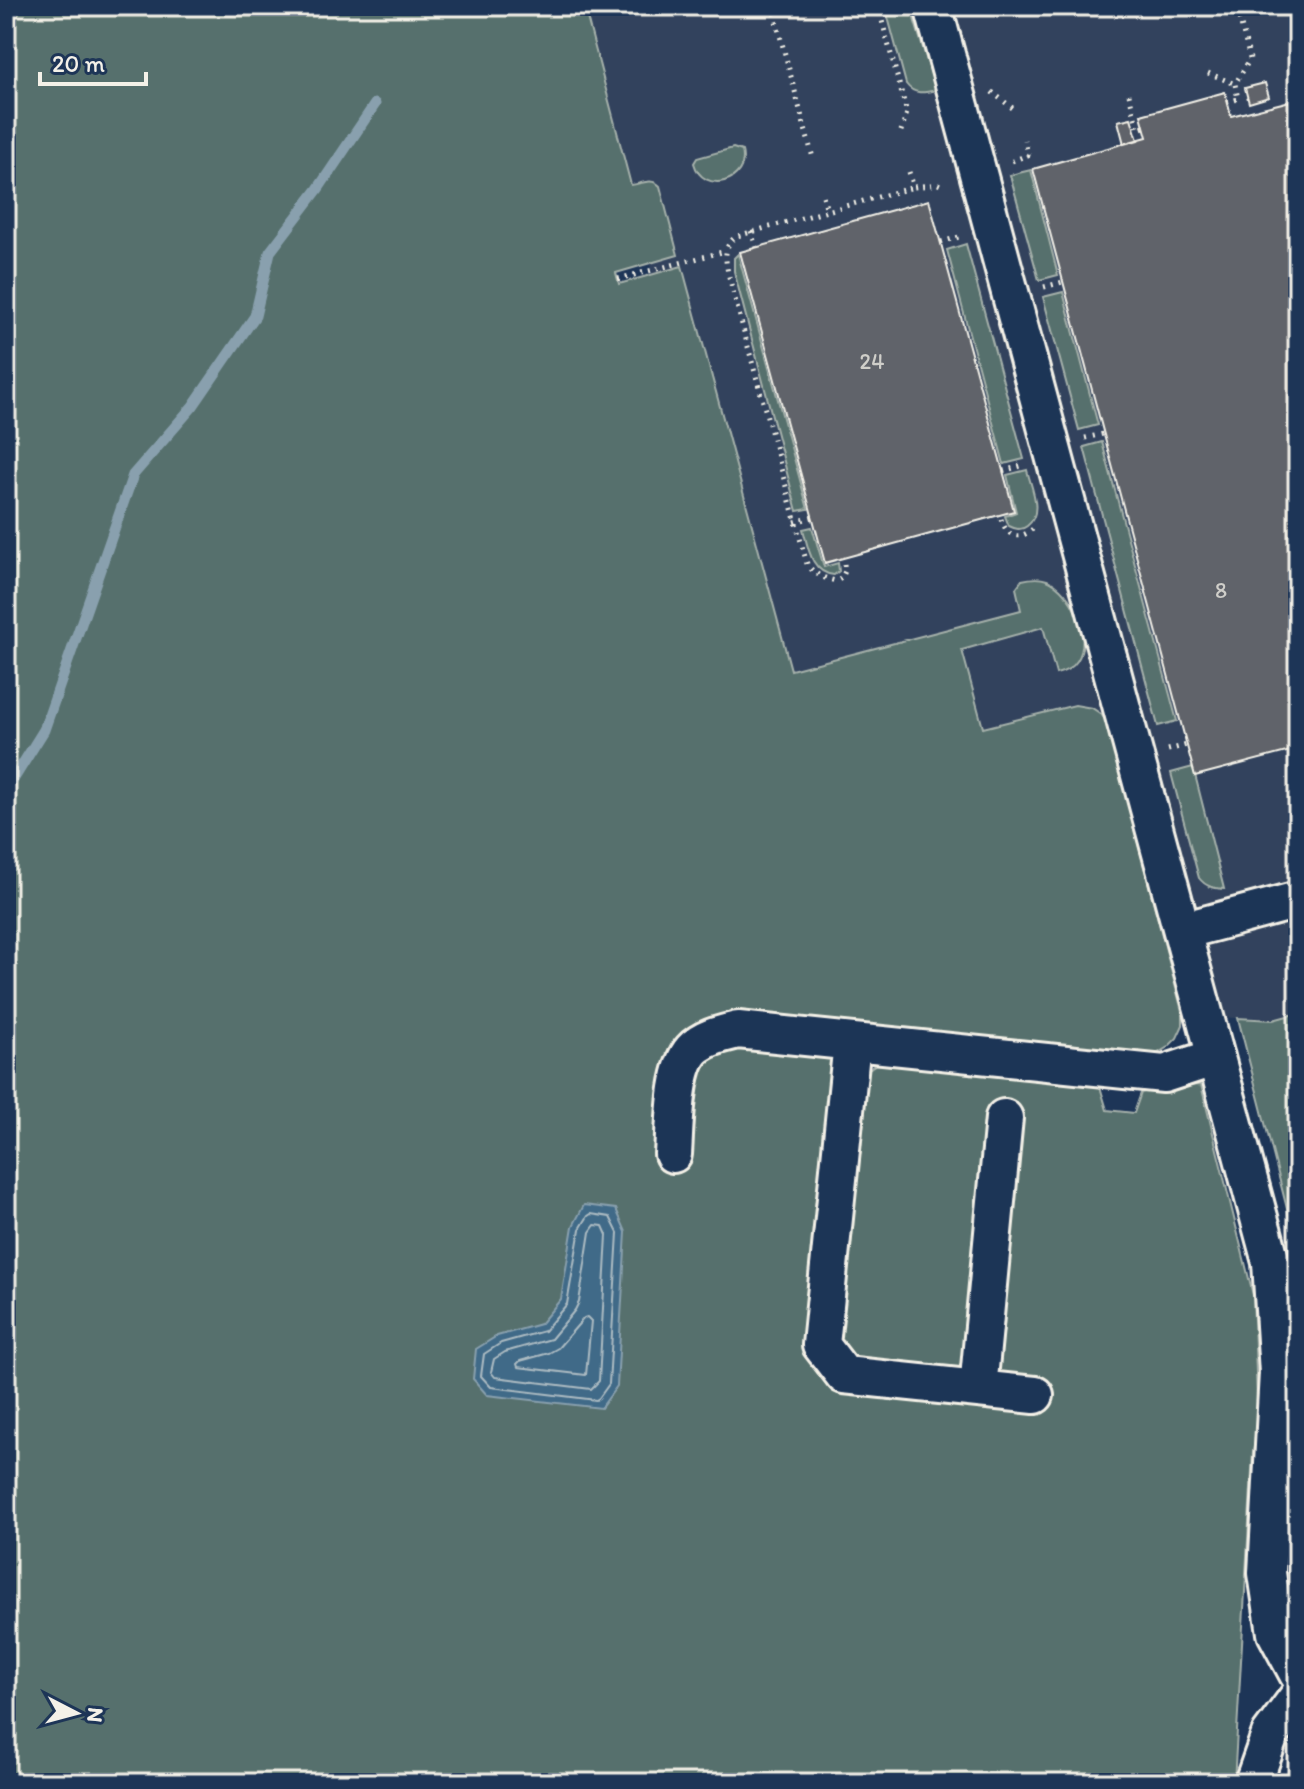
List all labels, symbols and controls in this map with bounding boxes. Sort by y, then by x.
scale bar [40,36,146,86]
text: 20 m [52,49,105,78]
house number: 24 [860,348,884,375]
house number: 8 [1215,577,1227,604]
north arrow [36,1673,116,1753]
text: N [81,1706,110,1724]

